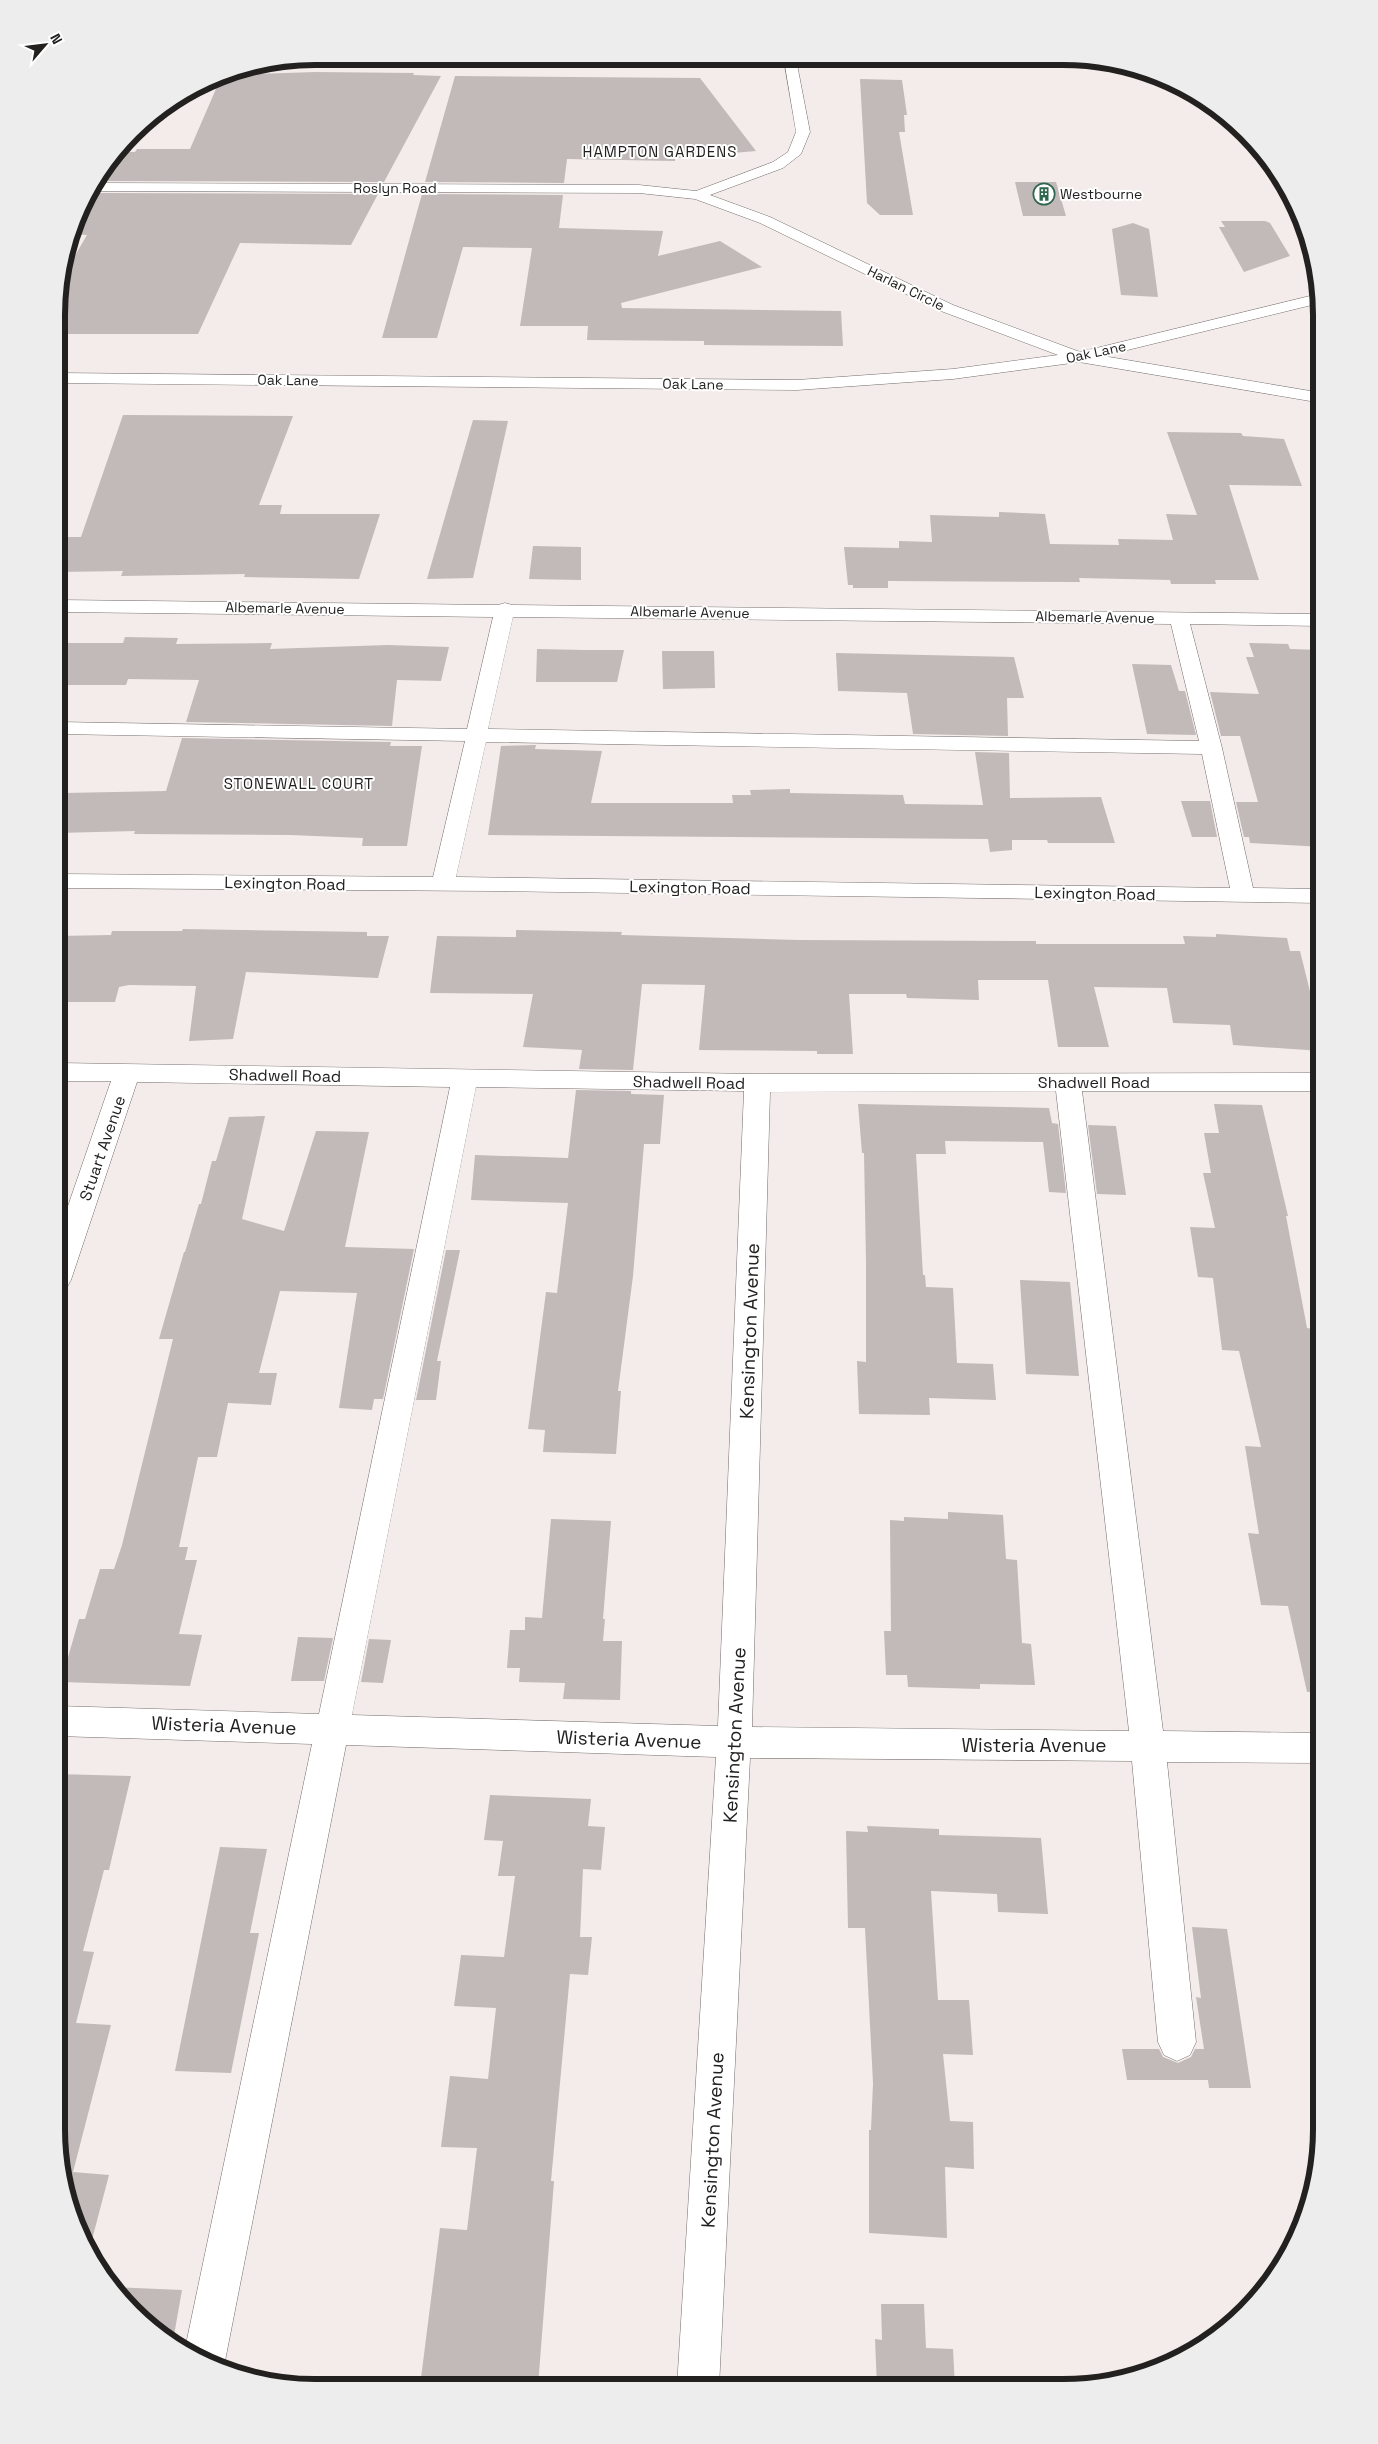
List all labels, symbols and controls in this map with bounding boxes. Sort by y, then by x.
north arrow [20,20,70,70]
text: N [46,31,67,47]
district label: HAMPTON GARDENS [583,142,737,161]
street label: Roslyn Road [353,179,437,197]
building icon: Westbourne [1032,182,1056,206]
place label: Westbourne [1060,185,1142,203]
street label: Harlan Circle [864,262,948,314]
street label: Oak Lane [1064,337,1128,367]
street label: Oak Lane [257,370,319,390]
street label: Oak Lane [662,374,724,394]
street label: Albemarle Avenue [225,598,345,618]
street label: Albemarle Avenue [630,602,750,622]
street label: Albemarle Avenue [1035,607,1155,627]
district label: STONEWALL COURT [224,774,374,793]
street label: Lexington Road [224,872,346,895]
street label: Lexington Road [629,876,751,899]
street label: Lexington Road [1034,882,1156,905]
street label: Shadwell Road [229,1064,341,1087]
street label: Shadwell Road [633,1071,745,1094]
street label: Shadwell Road [1038,1072,1150,1093]
street label: Stuart Avenue [75,1093,130,1204]
street label: Kensington Avenue [734,1243,765,1419]
street label: Kensington Avenue [717,1646,752,1824]
street label: Wisteria Avenue [151,1710,297,1741]
street label: Wisteria Avenue [556,1724,702,1755]
street label: Wisteria Avenue [961,1733,1107,1758]
street label: Kensington Avenue [695,2051,730,2229]

